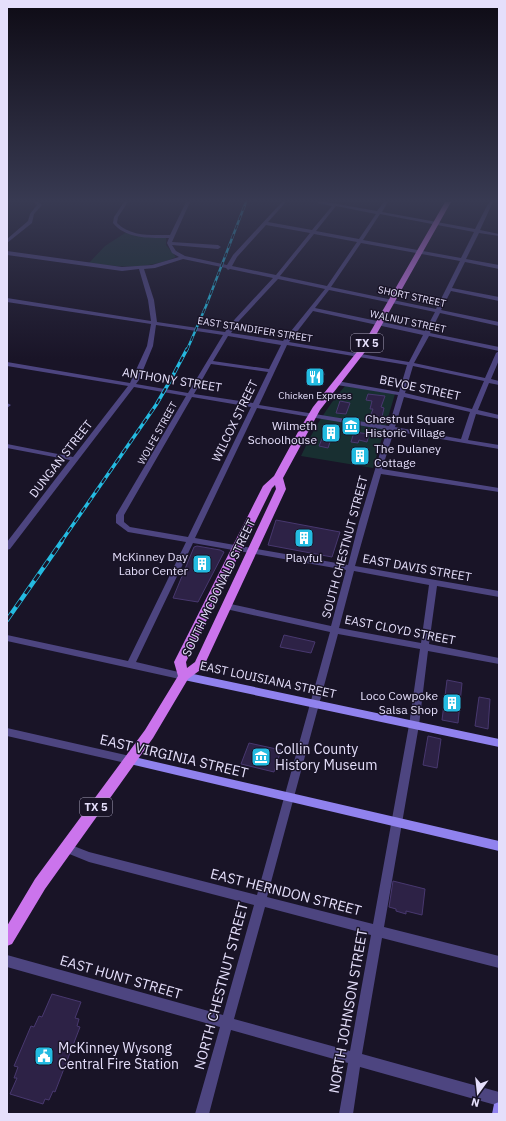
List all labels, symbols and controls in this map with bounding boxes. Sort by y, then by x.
street label: SHORT STREET [377,283,447,310]
street label: WALNUT STREET [369,307,447,336]
street label: EAST STANDIFER STREET [196,314,314,345]
road number: TX 5 [351,334,383,352]
street label: ANTHONY STREET [121,364,223,395]
restaurant icon: Chicken Express [304,366,326,388]
street label: BEVOE STREET [378,372,462,403]
street label: WILCOX STREET [208,377,261,464]
place label: Chicken Express [278,389,352,402]
street label: WOLFE STREET [135,399,180,467]
place label: Chestnut Square Historic Village [365,411,455,440]
museum icon: Chestnut Square Historic Village [340,415,362,437]
street label: DUNGAN STREET [26,417,96,500]
place label: Wilmeth Schoolhouse [248,418,317,447]
building icon: Wilmeth Schoolhouse [320,422,342,444]
place label: The Dulaney Cottage [374,441,441,470]
building icon: The Dulaney Cottage [349,445,371,467]
street label: SOUTH CHESTNUT STREET [318,474,371,620]
street label: SOUTH MCDONALD STREET [179,517,258,659]
building icon: Playful [293,527,315,549]
place label: McKinney Day Labor Center [112,549,189,578]
place label: Playful [286,550,322,565]
street label: EAST DAVIS STREET [361,551,473,585]
building icon: McKinney Day Labor Center [191,553,213,575]
street label: EAST CLOYD STREET [343,611,457,648]
street label: EAST LOUISIANA STREET [199,658,338,701]
place label: Loco Cowpoke Salsa Shop [360,688,438,717]
building icon: Loco Cowpoke Salsa Shop [441,692,463,714]
street label: EAST VIRGINIA STREET [98,730,250,782]
place label: Collin County History Museum [275,740,377,774]
museum icon: Collin County History Museum [250,746,272,768]
road number: TX 5 [80,798,112,816]
street label: EAST HERNDON STREET [209,865,363,919]
street label: NORTH CHESTNUT STREET [190,900,252,1072]
street label: NORTH JOHNSON STREET [325,927,371,1095]
street label: EAST HUNT STREET [58,951,184,1003]
place label: McKinney Wysong Central Fire Station [58,1039,179,1073]
public building icon: McKinney Wysong Central Fire Station [33,1045,55,1067]
north arrow [458,1073,498,1113]
text: N [470,1095,481,1110]

